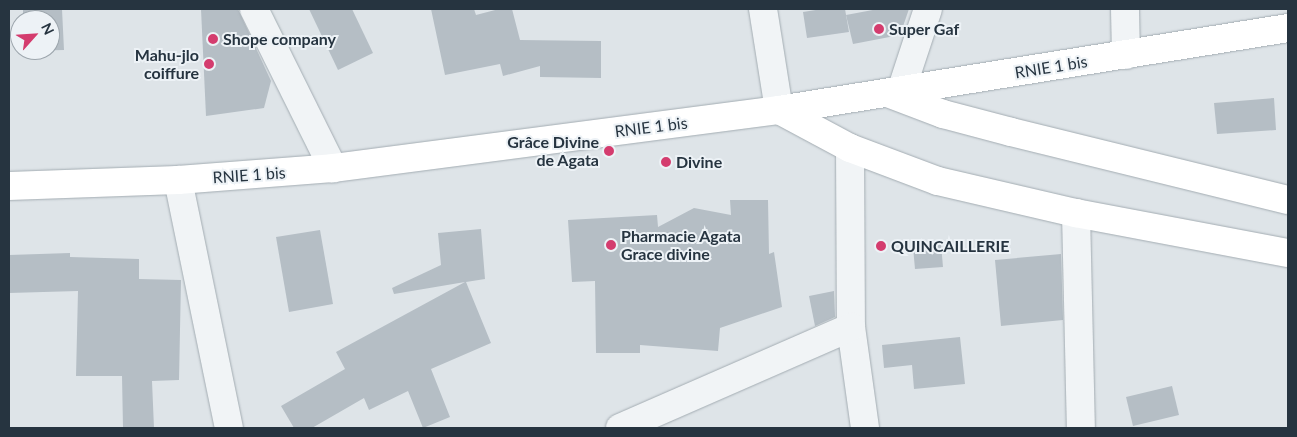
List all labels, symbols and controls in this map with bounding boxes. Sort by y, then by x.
north arrow [10,10,60,60]
place label: Super Gaf [889,19,959,39]
text: N [38,20,58,37]
marker: Super Gaf [873,23,885,35]
place label: Shope company [223,29,336,49]
marker: Shope company [207,33,219,45]
place label: Mahu-jlo coiffure [135,45,199,83]
street label: RNIE 1 bis [1013,52,1089,82]
marker: Mahu-jlo coiffure [203,58,215,70]
street label: RNIE 1 bis [614,113,688,141]
place label: Grâce Divine de Agata [507,132,599,170]
marker: Grâce Divine de Agata [603,145,615,157]
place label: Divine [676,152,722,172]
marker: Divine [660,156,672,168]
street label: RNIE 1 bis [212,163,286,187]
place label: Pharmacie Agata Grace divine [621,226,741,264]
place label: QUINCAILLERIE [891,236,1009,256]
marker: Pharmacie Agata Grace divine [605,239,617,251]
marker: QUINCAILLERIE [875,240,887,252]

